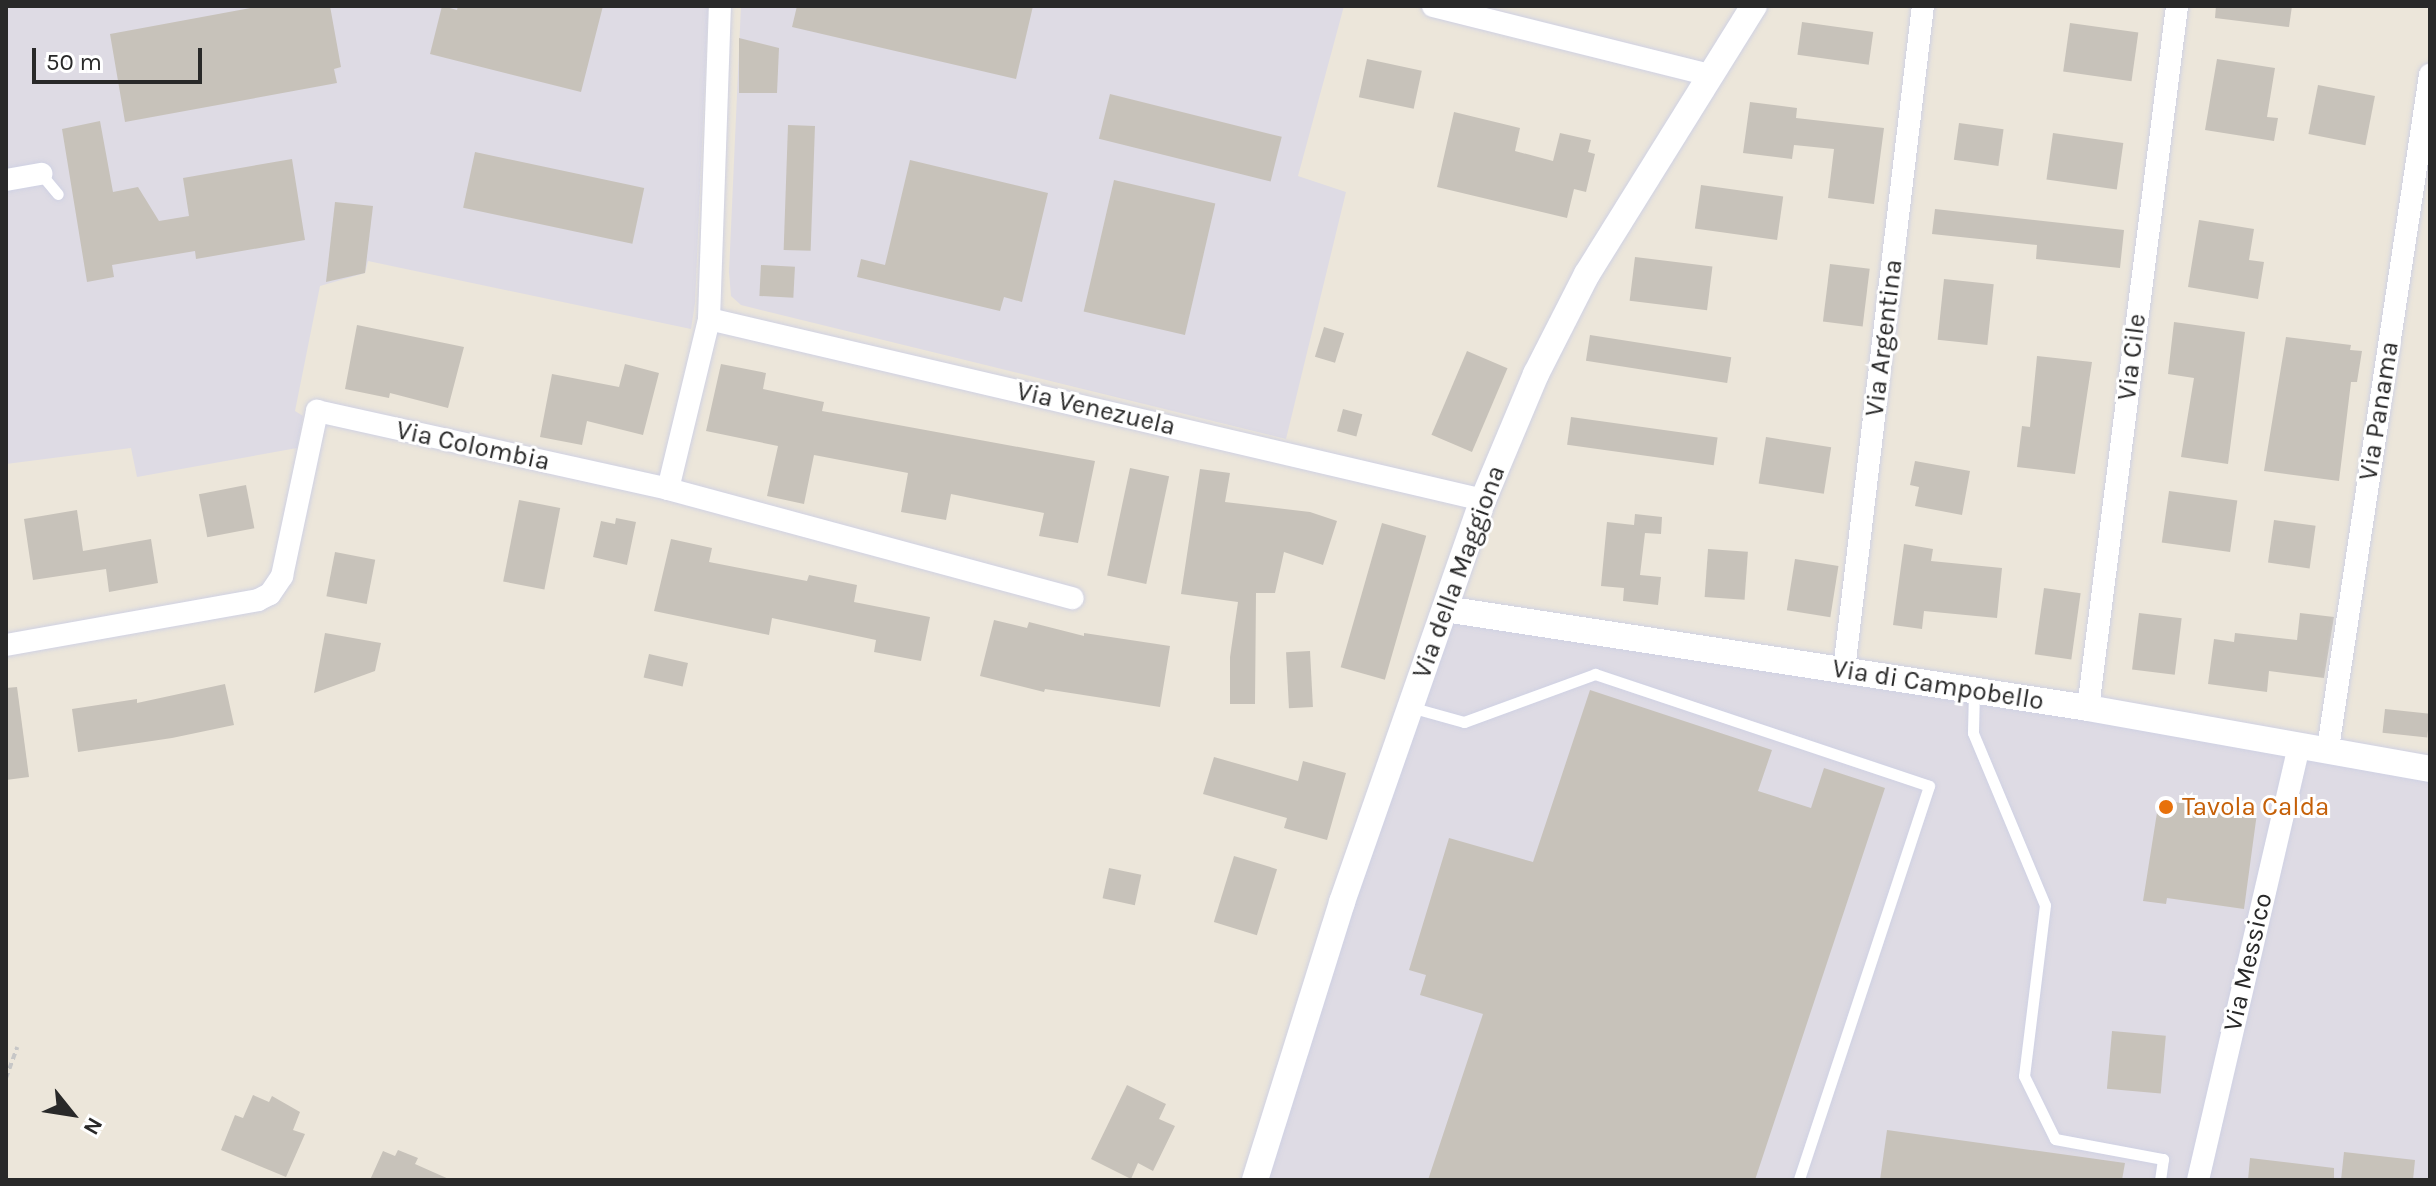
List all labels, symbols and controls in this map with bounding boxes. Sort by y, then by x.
scale bar [36,32,206,82]
text: 50 m [46,48,102,76]
street label: Via Argentina [1859,258,1909,418]
street label: Via Cile [2111,312,2153,402]
street label: Via Panama [2353,339,2405,483]
street label: Via Venezuela [1014,376,1178,442]
street label: Via Colombia [393,414,553,478]
street label: Via della Maggiona [1406,461,1512,683]
street label: Via di Campobello [1830,653,2046,717]
place label: Tavola Calda [2182,791,2329,823]
marker: Tavola Calda [2157,798,2175,816]
street label: Via Messico [2217,890,2279,1034]
north arrow [32,1074,112,1154]
text: N [78,1113,108,1139]

